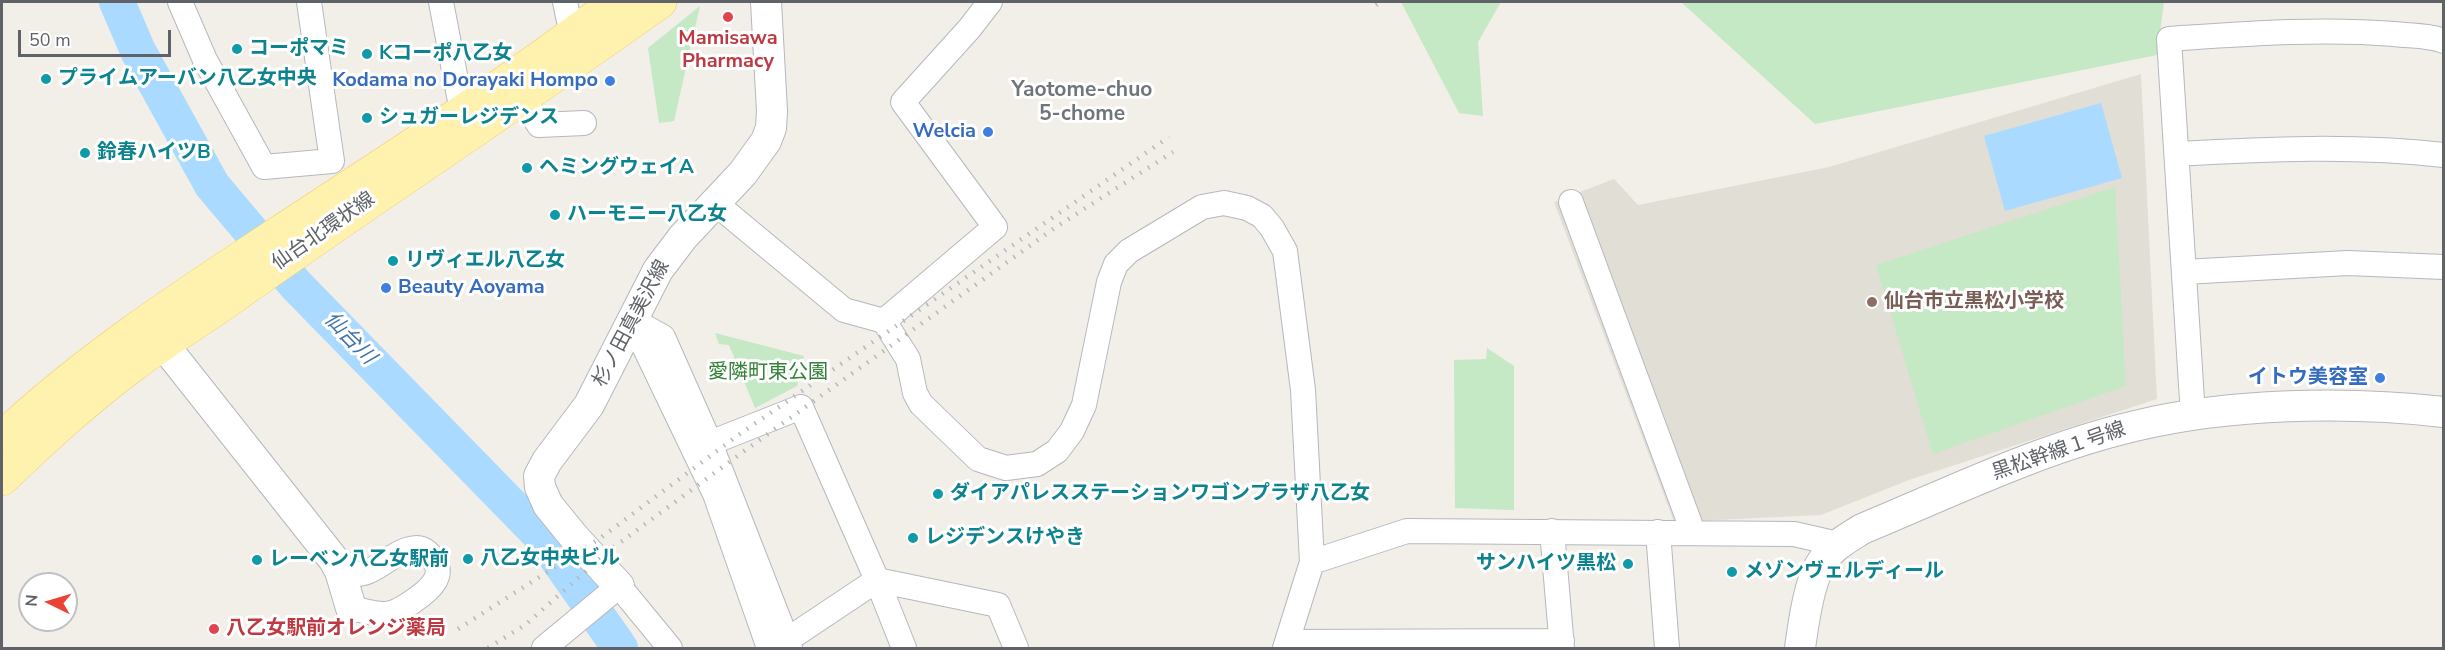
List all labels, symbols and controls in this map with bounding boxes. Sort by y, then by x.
marker: Mamisawa Pharmacy [721,10,735,24]
scale bar [21,18,174,56]
place label: Mamisawa Pharmacy [678,27,778,74]
text: 50 m [29,28,71,52]
place label: コーポマミ [249,37,349,61]
marker: コーポマミ [230,42,244,56]
place label: Kコーポ八乙女 [379,42,512,66]
marker: Kコーポ八乙女 [360,47,374,61]
place label: プライムアーバン八乙女中央 [58,67,317,91]
place label: Kodama no Dorayaki Hompo [332,69,598,93]
marker: プライムアーバン八乙女中央 [39,72,53,86]
marker: Kodama no Dorayaki Hompo [603,74,617,88]
district label: Yaotome-chuo 5-chome [1012,78,1152,128]
place label: シュガーレジデンス [379,106,559,130]
marker: シュガーレジデンス [360,111,374,125]
place label: Welcia [912,120,976,144]
marker: Welcia [981,125,995,139]
place label: 鈴春ハイツB [97,141,211,165]
marker: 鈴春ハイツB [78,146,92,160]
place label: ヘミングウェイA [539,156,694,180]
marker: ヘミングウェイA [520,161,534,175]
street label: 仙台北環状線 [268,188,380,276]
place label: ハーモニー八乙女 [567,203,727,227]
marker: ハーモニー八乙女 [548,208,562,222]
place label: リヴィエル八乙女 [405,249,565,273]
marker: リヴィエル八乙女 [386,254,400,268]
street label: 杉ノ田真美沢線 [589,257,675,391]
place label: Beauty Aoyama [398,276,545,300]
marker: Beauty Aoyama [379,281,393,295]
place label: 仙台市立黒松小学校 [1884,290,2064,314]
marker: 仙台市立黒松小学校 [1865,295,1879,309]
water label: 仙台川 [318,308,380,370]
park label: 愛隣町東公園 [708,361,828,385]
place label: イトウ美容室 [2248,366,2368,390]
marker: イトウ美容室 [2373,371,2387,385]
street label: 黒松幹線１号線 [1989,418,2129,486]
place label: ダイアパレスステーションワゴンプラザ八乙女 [950,482,1370,506]
marker: ダイアパレスステーションワゴンプラザ八乙女 [931,487,945,501]
place label: レジデンスけやき [925,526,1085,550]
marker: レジデンスけやき [906,531,920,545]
place label: 八乙女中央ビル [480,547,620,571]
place label: レーベン八乙女駅前 [269,548,449,572]
marker: 八乙女中央ビル [461,552,475,566]
place label: サンハイツ黒松 [1476,552,1616,576]
marker: レーベン八乙女駅前 [250,553,264,567]
marker: サンハイツ黒松 [1621,557,1635,571]
place label: メゾンヴェルディール [1744,560,1944,584]
marker: メゾンヴェルディール [1725,565,1739,579]
north arrow [18,572,78,632]
text: N [21,594,44,608]
place label: 八乙女駅前オレンジ薬局 [226,617,446,641]
marker: 八乙女駅前オレンジ薬局 [207,622,221,636]

